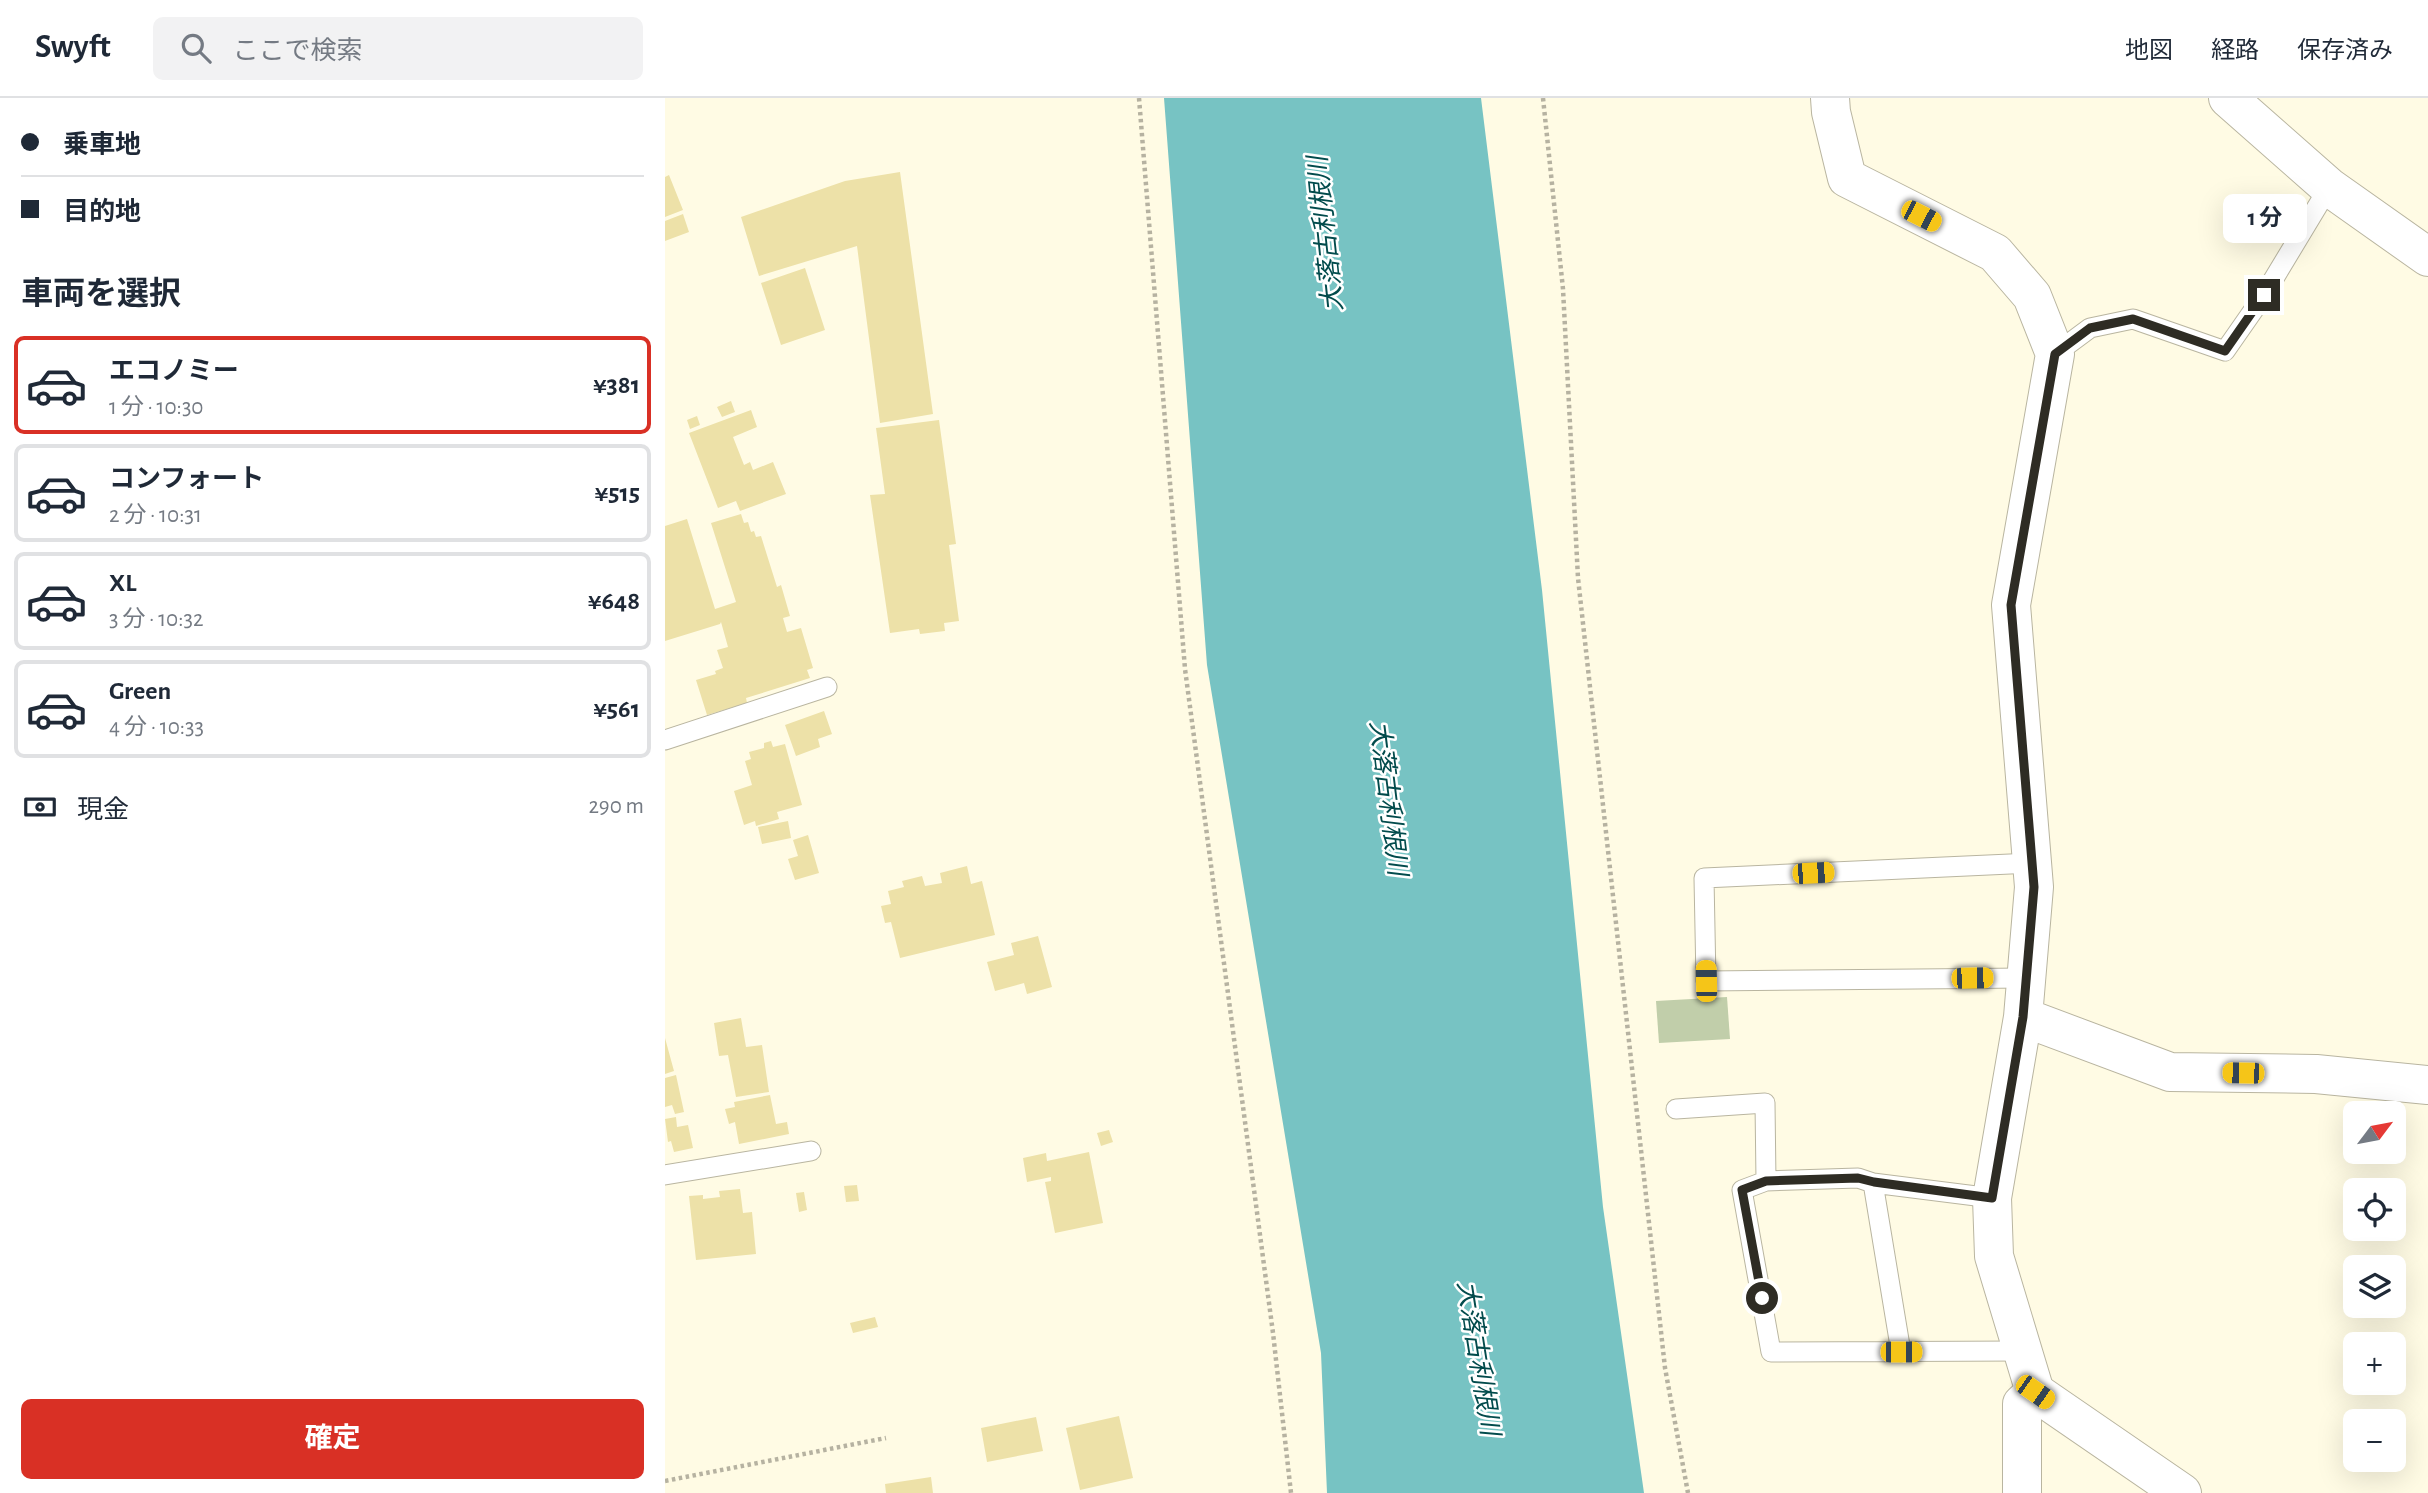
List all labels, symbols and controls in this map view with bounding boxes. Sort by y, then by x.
search box [153,17,643,80]
icon: search [177,29,215,67]
text: Swyft [35,31,111,64]
text: ここで検索 [233,38,363,64]
text: 地図 [2125,39,2173,63]
text: 経路 [2211,39,2259,63]
text: 保存済み [2297,39,2393,63]
text: 乗車地 [63,132,141,158]
water label: 大落古利根川 [1304,152,1347,313]
callout: 1 分 [2222,194,2306,242]
car [1898,197,1945,235]
text: 目的地 [63,199,141,225]
text: 1 分 [2248,207,2282,230]
text: 車両を選択 [21,278,181,310]
route end [2248,279,2280,311]
icon: car [25,354,88,417]
text: エコノミー [109,358,239,384]
text: ¥381 [593,372,640,398]
text: 1 分 · 10:30 [109,396,204,419]
icon: car [25,462,88,525]
text: コンフォート [109,466,264,492]
text: ¥515 [594,480,640,506]
text: 2 分 · 10:31 [109,504,202,527]
icon: car [25,570,88,633]
text: XL [109,570,136,596]
text: ¥648 [588,588,640,614]
text: 3 分 · 10:32 [109,608,203,631]
icon: car [25,678,88,741]
text: Green [109,678,171,704]
text: ¥561 [593,696,640,722]
text: 4 分 · 10:33 [109,716,204,739]
water label: 大落古利根川 [1366,719,1412,880]
icon: cash [21,788,59,826]
text: 290 m [588,795,644,818]
text: 現金 [77,797,129,823]
car [1792,861,1835,885]
car [1696,960,1717,1002]
car [1951,967,1994,989]
car [2222,1062,2265,1084]
north arrow [2343,1101,2406,1164]
map controls [2343,1101,2406,1472]
button: locate [2343,1178,2406,1241]
button: layers [2343,1255,2406,1318]
water label: 大落古利根川 [1453,1279,1505,1440]
route start [1746,1282,1778,1314]
button: + [2343,1332,2406,1395]
car [1881,1342,1923,1363]
car [2012,1371,2059,1413]
button: 確定 [21,1399,644,1479]
button: − [2343,1409,2406,1472]

